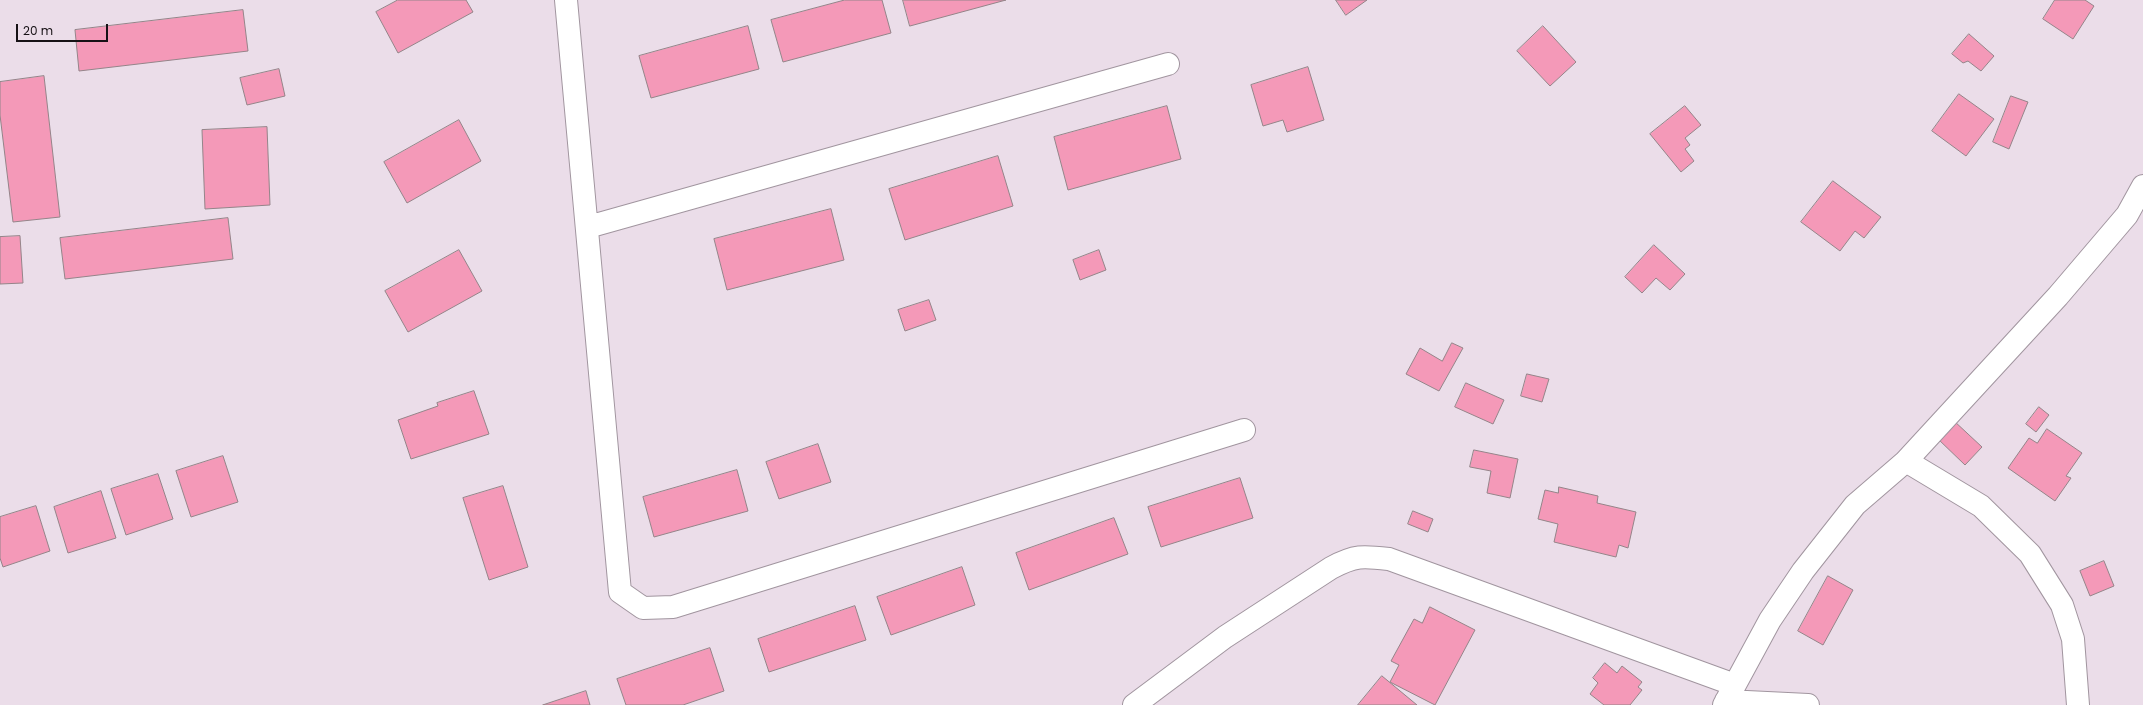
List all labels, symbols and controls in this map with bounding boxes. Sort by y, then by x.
scale bar [18,16,110,42]
text: 20 m [23,22,53,39]

